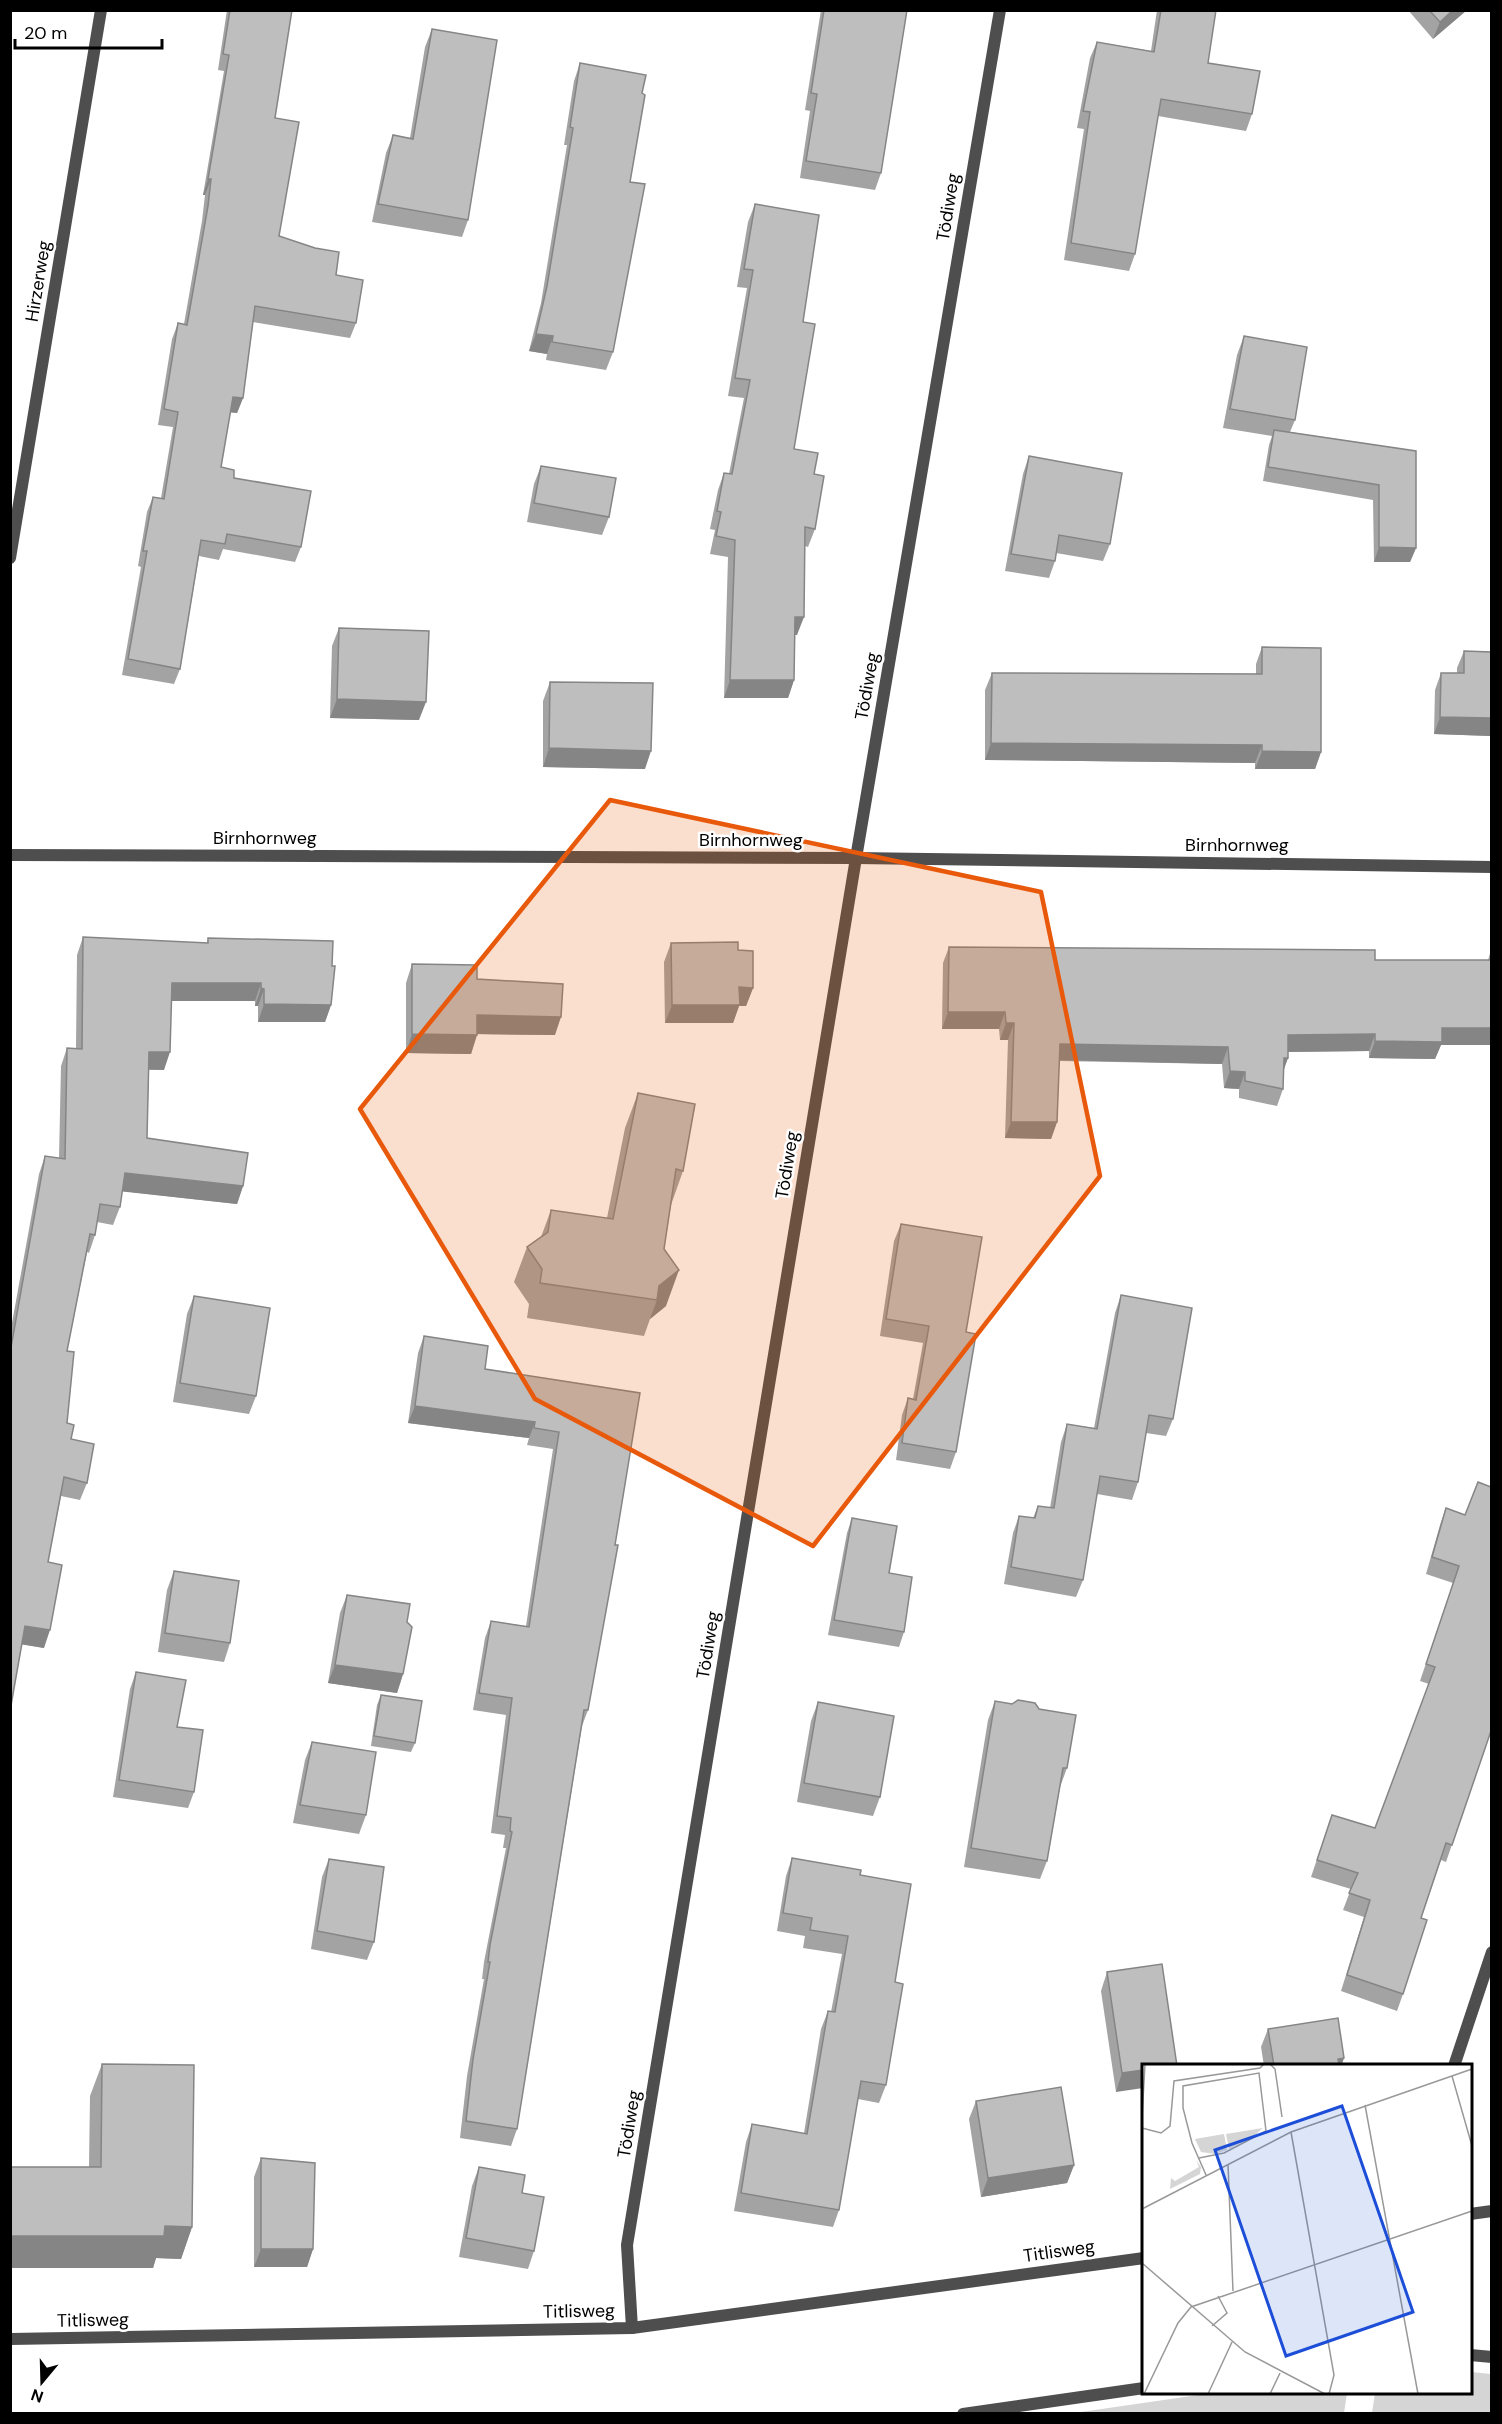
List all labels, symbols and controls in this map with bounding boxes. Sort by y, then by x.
scale bar [15,12,162,50]
text: 20 m [24,21,67,45]
street label: Tödiweg [931,171,965,243]
street label: Hirzerweg [20,239,56,323]
street label: Tödiweg [849,650,885,722]
street label: Birnhornweg [213,826,317,850]
street label: Birnhornweg [699,828,803,852]
street label: Birnhornweg [1185,833,1289,857]
street label: Tödiweg [770,1129,804,1201]
street label: Tödiweg [691,1609,725,1681]
inset map [1142,2064,1472,2394]
street label: Tödiweg [612,2088,646,2160]
street label: Titlisweg [1022,2234,1096,2268]
street label: Titlisweg [543,2298,615,2324]
street label: Titlisweg [57,2307,129,2333]
north arrow [12,2352,72,2412]
text: N [28,2384,46,2408]

